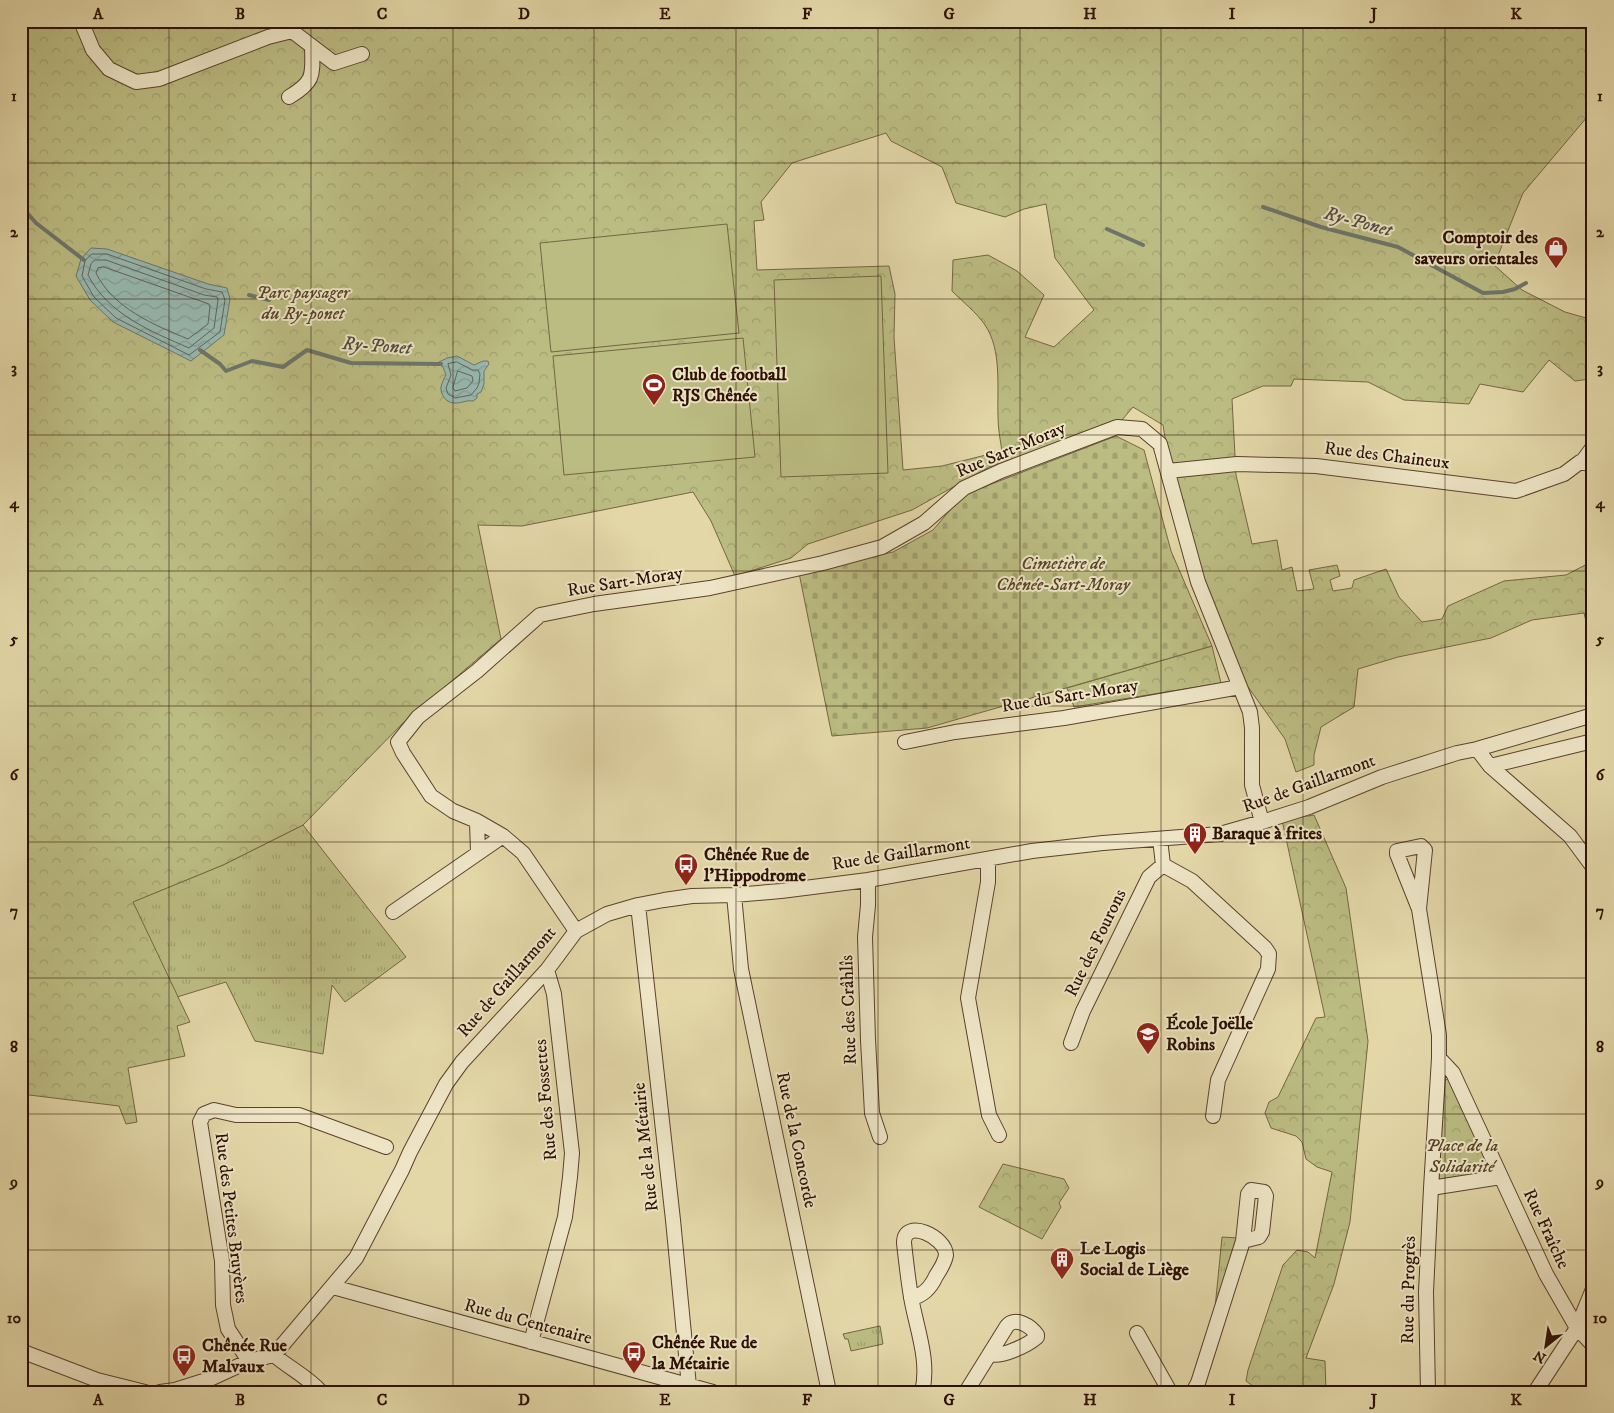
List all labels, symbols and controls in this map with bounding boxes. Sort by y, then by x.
text: A [92,4,104,24]
text: B [235,4,245,24]
text: C [377,4,387,24]
text: D [518,4,530,24]
text: E [659,4,671,24]
text: F [802,4,812,24]
text: G [943,4,955,24]
text: H [1083,4,1097,24]
text: I [1229,4,1236,24]
text: J [1369,4,1378,24]
text: K [1510,4,1522,24]
text: 1 [11,86,17,106]
text: 1 [1597,86,1603,106]
water label: Ry-Ponet [1321,202,1396,242]
text: 2 [10,222,19,242]
text: 2 [1596,222,1605,242]
place label: Comptoir des saveurs orientales [1415,227,1538,270]
shop icon: Comptoir des saveurs orientales [1543,235,1569,269]
park label: Parc paysager du Ry-ponet [257,282,351,325]
water label: Ry-Ponet [341,332,414,360]
text: 3 [11,358,17,378]
text: 3 [1597,358,1603,378]
place label: Club de football RJS Chênée [672,364,787,407]
sports icon: Club de football RJS Chênée [641,372,667,406]
street label: Rue Sart-Moray [953,417,1069,483]
street label: Rue des Chaineux [1323,437,1451,475]
text: 4 [8,493,19,513]
text: 4 [1594,493,1605,513]
park label: Cimetière de Chênée-Sart-Moray [996,553,1131,596]
street label: Rue Sart-Moray [566,562,685,602]
text: 5 [9,629,18,649]
text: 5 [1595,629,1604,649]
street label: Rue du Sart-Moray [1000,674,1140,718]
street label: Rue de Gaillarmont [1240,750,1379,818]
text: 6 [10,765,20,785]
text: 6 [1596,765,1606,785]
building icon: Baraque à frites [1182,821,1208,855]
place label: Baraque à frites [1212,823,1322,845]
street label: Rue de Gaillarmont [830,832,972,876]
place label: Chênée Rue de l'Hippodrome [703,844,810,887]
bus stop icon: Chênée Rue de l'Hippodrome [673,852,699,886]
street label: Rue des Fourons [1060,886,1132,1000]
text: 7 [10,901,18,921]
text: 7 [1596,901,1604,921]
street label: Rue de Gaillarmont [453,922,561,1042]
street label: Rue des Crâhlîs [836,955,862,1065]
place label: École Joëlle Robins [1166,1012,1254,1056]
school or university icon: École Joëlle Robins [1135,1021,1161,1055]
text: 8 [10,1037,18,1057]
text: 8 [1596,1037,1604,1057]
street label: Rue des Fossettes [530,1038,562,1162]
street label: Rue de la Concorde [771,1070,821,1210]
street label: Rue de la Métairie [628,1081,664,1213]
street label: Rue des Petites Bruyères [210,1131,252,1305]
park label: Place de la Solidarité [1426,1135,1499,1178]
text: 9 [9,1172,18,1192]
text: 9 [1595,1172,1604,1192]
street label: Rue Fraîche [1518,1186,1574,1272]
street label: Rue du Progrès [1397,1236,1421,1344]
place label: Le Logis Social de Liège [1080,1238,1190,1281]
building icon: Le Logis Social de Liège [1049,1246,1075,1280]
street label: Rue du Centenaire [462,1294,594,1350]
text: 10 [7,1308,22,1328]
text: 10 [1593,1308,1608,1328]
north arrow [1522,1320,1572,1370]
place label: Chênée Rue de la Métairie [651,1332,758,1375]
place label: Chênée Rue Malvaux [202,1335,288,1378]
bus stop icon: Chênée Rue de la Métairie [621,1340,647,1374]
bus stop icon: Chênée Rue Malvaux [171,1343,197,1377]
text: N [1530,1345,1549,1367]
text: A [92,1390,104,1410]
text: B [235,1390,245,1410]
text: C [377,1390,387,1410]
text: D [518,1390,530,1410]
text: E [659,1390,671,1410]
text: F [802,1390,812,1410]
text: G [943,1390,955,1410]
text: H [1083,1390,1097,1410]
text: I [1229,1390,1236,1410]
text: J [1369,1390,1378,1410]
text: K [1510,1390,1522,1410]

